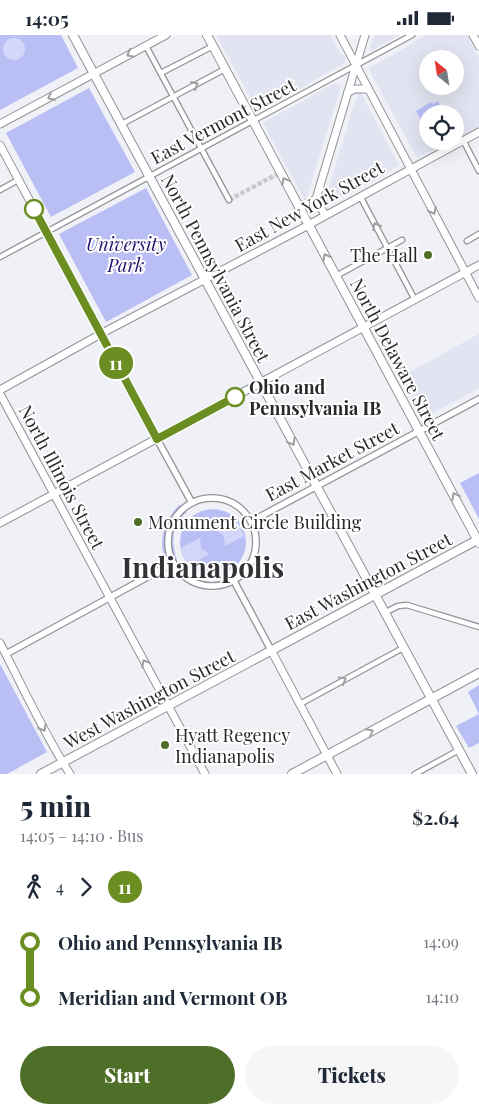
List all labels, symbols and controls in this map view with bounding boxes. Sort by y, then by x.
text: 14:05 [25,5,69,31]
one-way arrow [126,48,135,58]
north arrow [419,50,464,95]
map controls [419,50,464,150]
street label: East Vermont Street [146,72,300,169]
one-way arrow [190,81,199,91]
one-way arrow [48,91,57,101]
button: locate [419,105,464,150]
street label: East New York Street [230,155,388,257]
street label: North Pennsylvania Street [156,170,276,367]
one-way arrow [282,177,292,186]
unlabelled marker [24,199,44,219]
one-way arrow [427,206,437,215]
one-way arrow [372,222,382,231]
park label: University Park [86,232,166,277]
place label: The Hall [350,243,418,267]
marker: The Hall [422,249,434,261]
one-way arrow [322,253,332,262]
street label: North Delaware Street [345,274,451,445]
line badge: 11 [94,347,138,379]
text: 11 [109,351,123,375]
place label: Ohio and Pennsylvania IB [249,375,381,420]
marker: Ohio and Pennsylvania IB [225,387,245,407]
street label: North Illinois Street [14,401,110,554]
street label: East Market Street [261,415,404,506]
one-way arrow [286,436,296,445]
one-way arrow [451,493,461,502]
place label: Monument Circle Building [148,510,362,534]
marker: Monument Circle Building [132,516,144,528]
street label: East Washington Street [280,526,456,635]
district label: Indianapolis [122,548,284,585]
street label: West Washington Street [58,643,239,755]
one-way arrow [141,659,151,668]
one-way arrow [337,676,346,686]
one-way arrow [36,723,46,732]
place label: Hyatt Regency Indianapolis [175,723,290,768]
one-way arrow [365,728,374,738]
marker: Hyatt Regency Indianapolis [159,739,171,751]
text: 5 min [20,787,91,824]
text: $2.64 [412,804,459,830]
text: 14:05 – 14:10 · Bus [20,825,143,846]
icon: walk [20,873,48,901]
icon: forward [72,873,100,901]
text: 11 [118,875,132,899]
text: 4 [56,876,64,897]
text: Ohio and Pennsylvania IB [58,929,283,955]
text: 14:09 [423,931,459,952]
text: Meridian and Vermont OB [58,984,287,1010]
text: 14:10 [425,986,459,1007]
button: Start [20,1046,235,1104]
button: Tickets [245,1046,459,1104]

